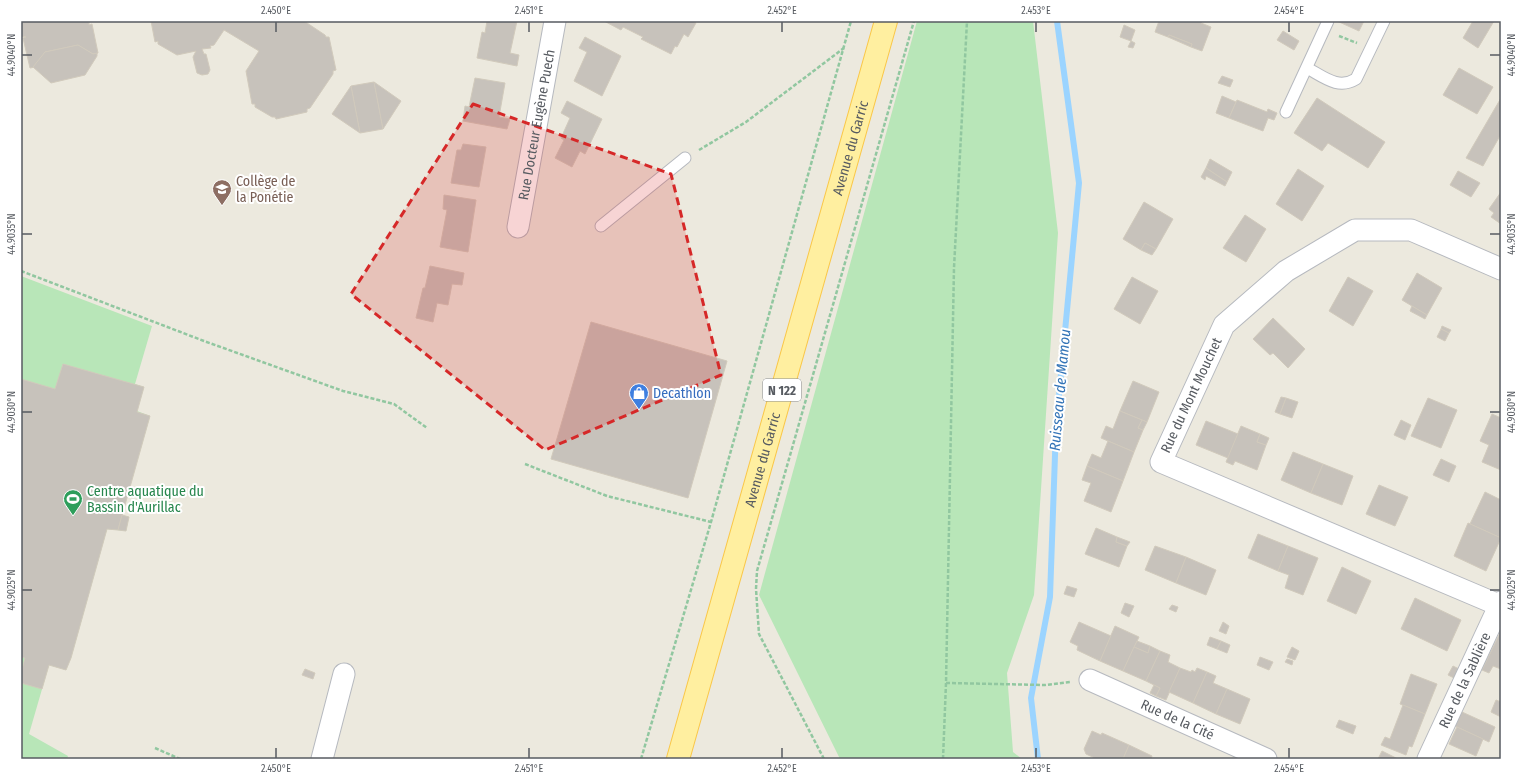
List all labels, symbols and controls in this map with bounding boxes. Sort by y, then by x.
text: 2.450°E [261,5,291,17]
text: 2.451°E [515,5,543,17]
text: 2.452°E [767,5,797,17]
text: 2.453°E [1021,5,1051,17]
text: 2.454°E [1274,5,1304,17]
text: 44.9040°N [6,34,18,76]
text: 44.9040°N [1506,34,1518,76]
street label: Rue Docteur Eugène Puech [515,48,559,201]
street label: Avenue du Garric [829,99,872,197]
place label: Collège de la Ponétie [236,173,295,206]
school or university icon: Collège de la Ponétie [211,178,233,206]
text: 44.9035°N [6,213,18,255]
text: 44.9035°N [1506,213,1518,255]
water label: Ruisseau de Mamou [1046,328,1074,452]
street label: Rue du Mont Mouchet [1157,334,1226,456]
road number: N 122 [763,379,801,401]
shop icon: Decathlon [628,382,650,410]
place label: Decathlon [653,385,711,402]
text: 44.9030°N [6,391,18,433]
text: 44.9030°N [1506,391,1518,433]
street label: Avenue du Garric [741,410,784,509]
place label: Centre aquatique du Bassin d'Aurillac [87,483,204,516]
sports icon: Centre aquatique du Bassin d'Aurillac [62,488,84,516]
text: 44.9025°N [6,569,18,611]
text: 44.9025°N [1506,569,1518,611]
street label: Rue de la Sablière [1436,630,1495,731]
street label: Rue de la Cité [1138,696,1217,744]
text: 2.450°E [261,763,291,775]
text: 2.451°E [515,763,543,775]
text: 2.452°E [767,763,797,775]
text: 2.453°E [1021,763,1051,775]
text: 2.454°E [1274,763,1304,775]

